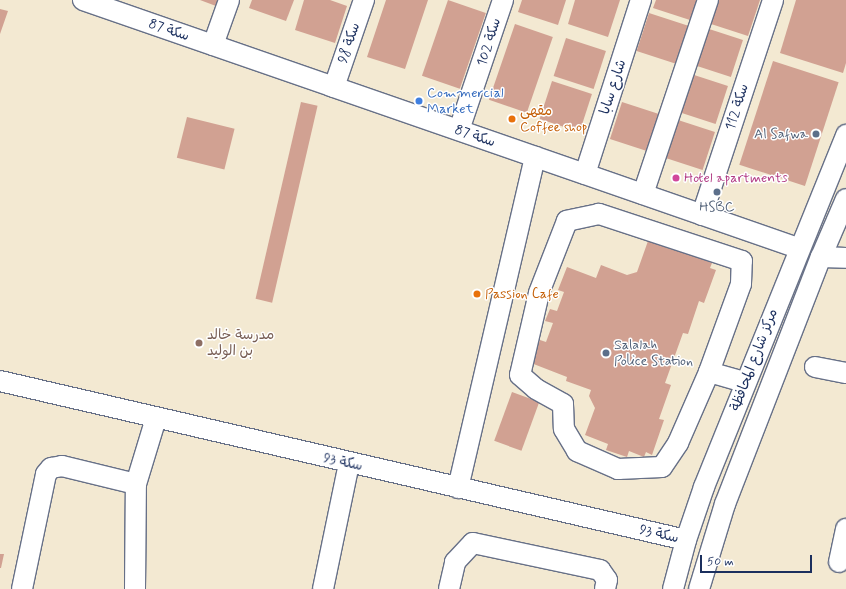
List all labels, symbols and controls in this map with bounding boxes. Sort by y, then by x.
street label: سكة 87 [146,15,192,45]
street label: سكة 102 [473,16,505,68]
street label: سكة 98 [334,21,364,65]
street label: شارع سابا [596,57,630,117]
street label: سكة 112 [722,82,752,132]
place label: Commercial Market [427,85,504,118]
marker: Commercial Market [414,96,424,106]
place label: مقهى Coffee shop [520,103,588,136]
marker: مقهى Coffee shop [507,114,517,124]
street label: سكة 87 [452,121,498,151]
place label: Al Safwa [753,126,808,142]
marker: Al Safwa [811,129,821,139]
place label: Hotel apartments [684,170,786,186]
marker: Hotel apartments [671,173,681,183]
marker: HSBC [712,187,722,197]
place label: HSBC [699,199,735,215]
place label: Passion Cafe [485,286,561,302]
marker: Passion Cafe [472,289,482,299]
street label: مركز شارع المحافظة [727,307,781,413]
place label: مدرسة خالد بن الوليد [207,327,274,360]
place label: Salalah Police Station [614,337,693,370]
marker: مدرسة خالد بن الوليد [194,338,204,348]
marker: Salalah Police Station [601,348,611,358]
street label: سكة 93 [322,449,364,475]
street label: سكة 93 [638,521,680,547]
scale bar [702,547,814,573]
text: 50 m [707,554,734,570]

